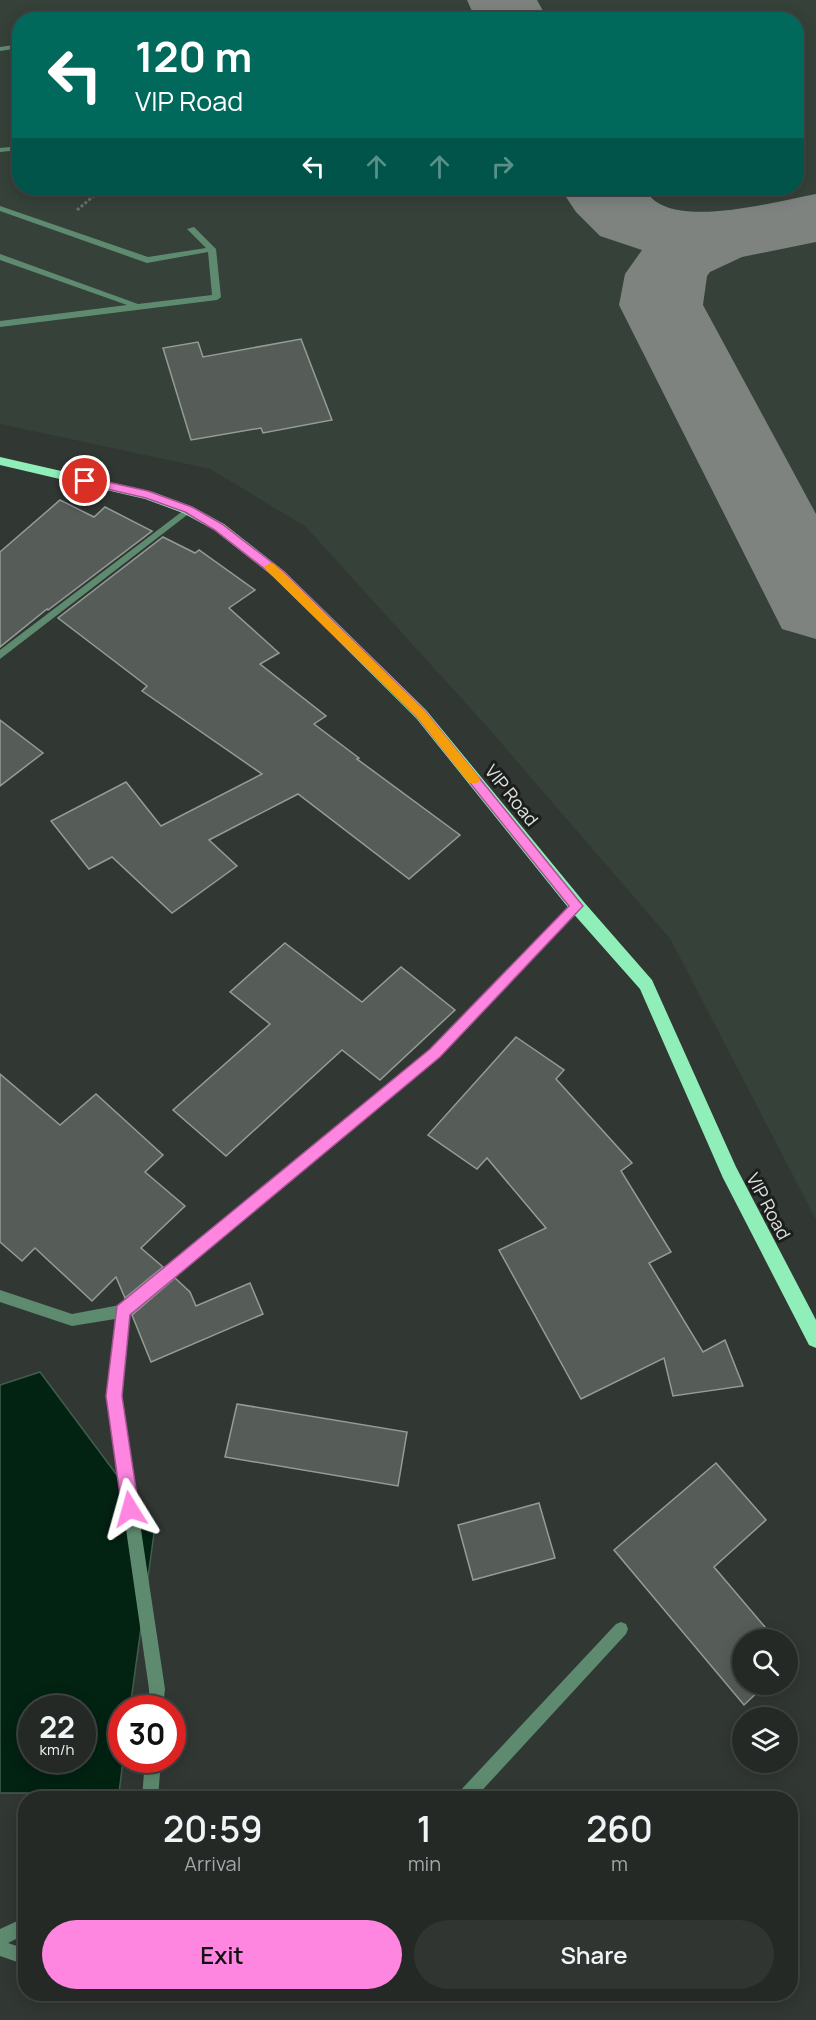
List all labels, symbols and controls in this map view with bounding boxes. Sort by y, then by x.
text: 120 m [135,27,252,85]
icon: left [36,36,114,114]
text: VIP Road [135,82,243,119]
icon: left [297,150,330,183]
icon: ahead [360,150,393,183]
icon: ahead [423,150,456,183]
icon: right [486,150,519,183]
pin [59,455,110,506]
icon: arrive [68,464,101,497]
street label: VIP Road [480,759,544,831]
street label: VIP Road [741,1168,797,1244]
position arrow [98,1477,162,1541]
map controls [732,1629,798,1773]
button: search [732,1629,798,1695]
speed limit sign: 30 [108,1695,186,1773]
text: 22 [39,1706,75,1747]
button: layers [732,1707,798,1773]
text: km/h [40,1739,74,1760]
text: 20:59 [163,1804,263,1853]
text: 1 [417,1804,432,1853]
text: 260 [586,1804,653,1853]
text: Arrival [184,1850,241,1877]
text: min [408,1850,441,1877]
text: m [611,1850,628,1877]
button: Exit [42,1920,402,1989]
button: Share [414,1920,774,1989]

